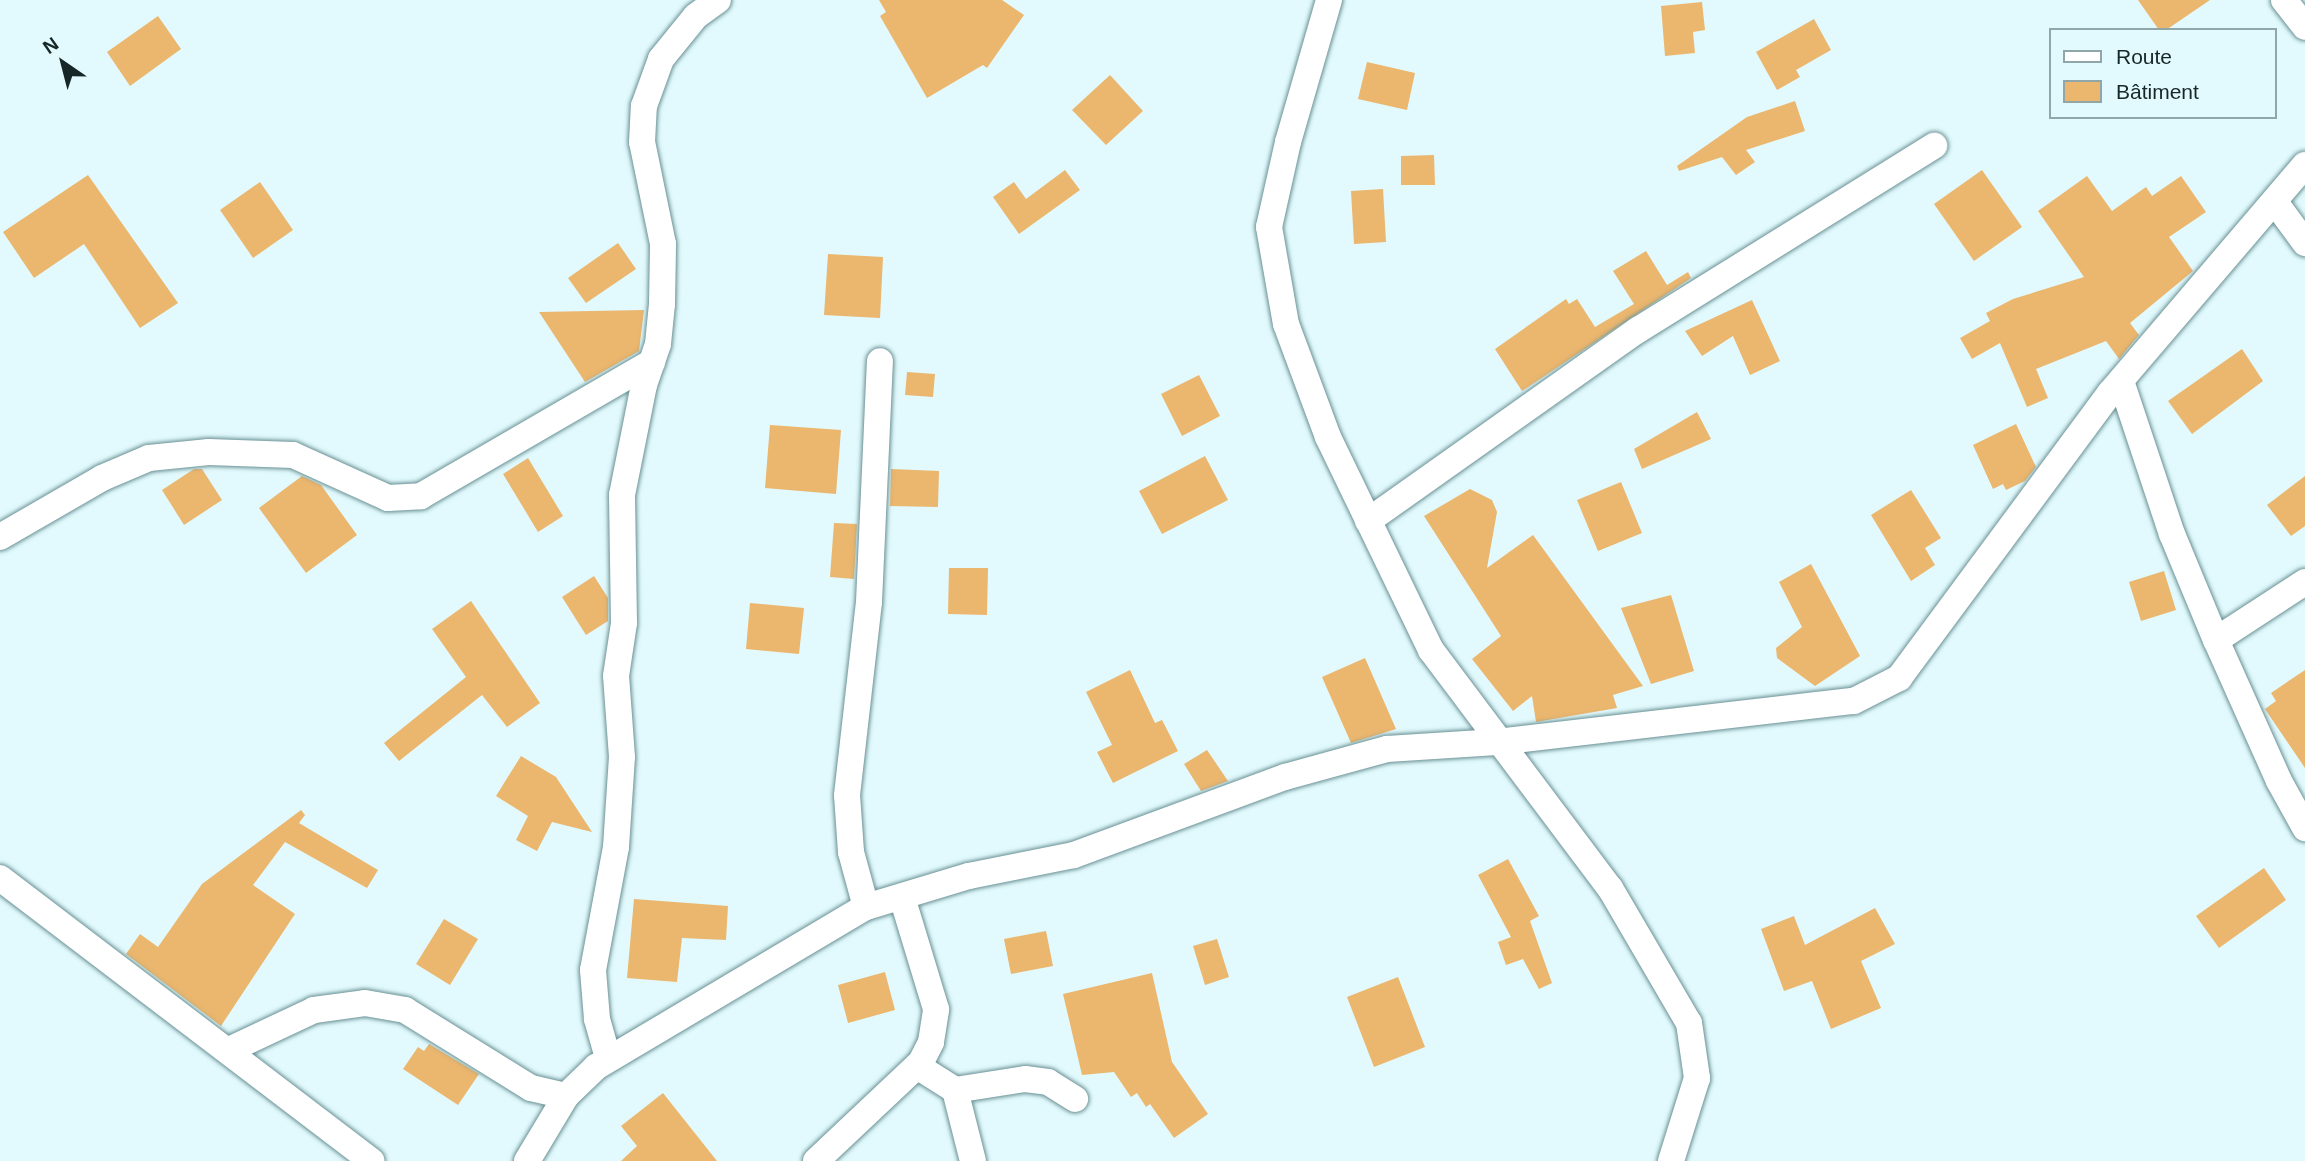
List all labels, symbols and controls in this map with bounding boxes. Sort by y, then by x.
north arrow [28,28,98,98]
legend [2050,28,2277,119]
text: N [39,33,62,58]
text: Route [2116,45,2172,68]
text: Bâtiment [2116,80,2199,103]

